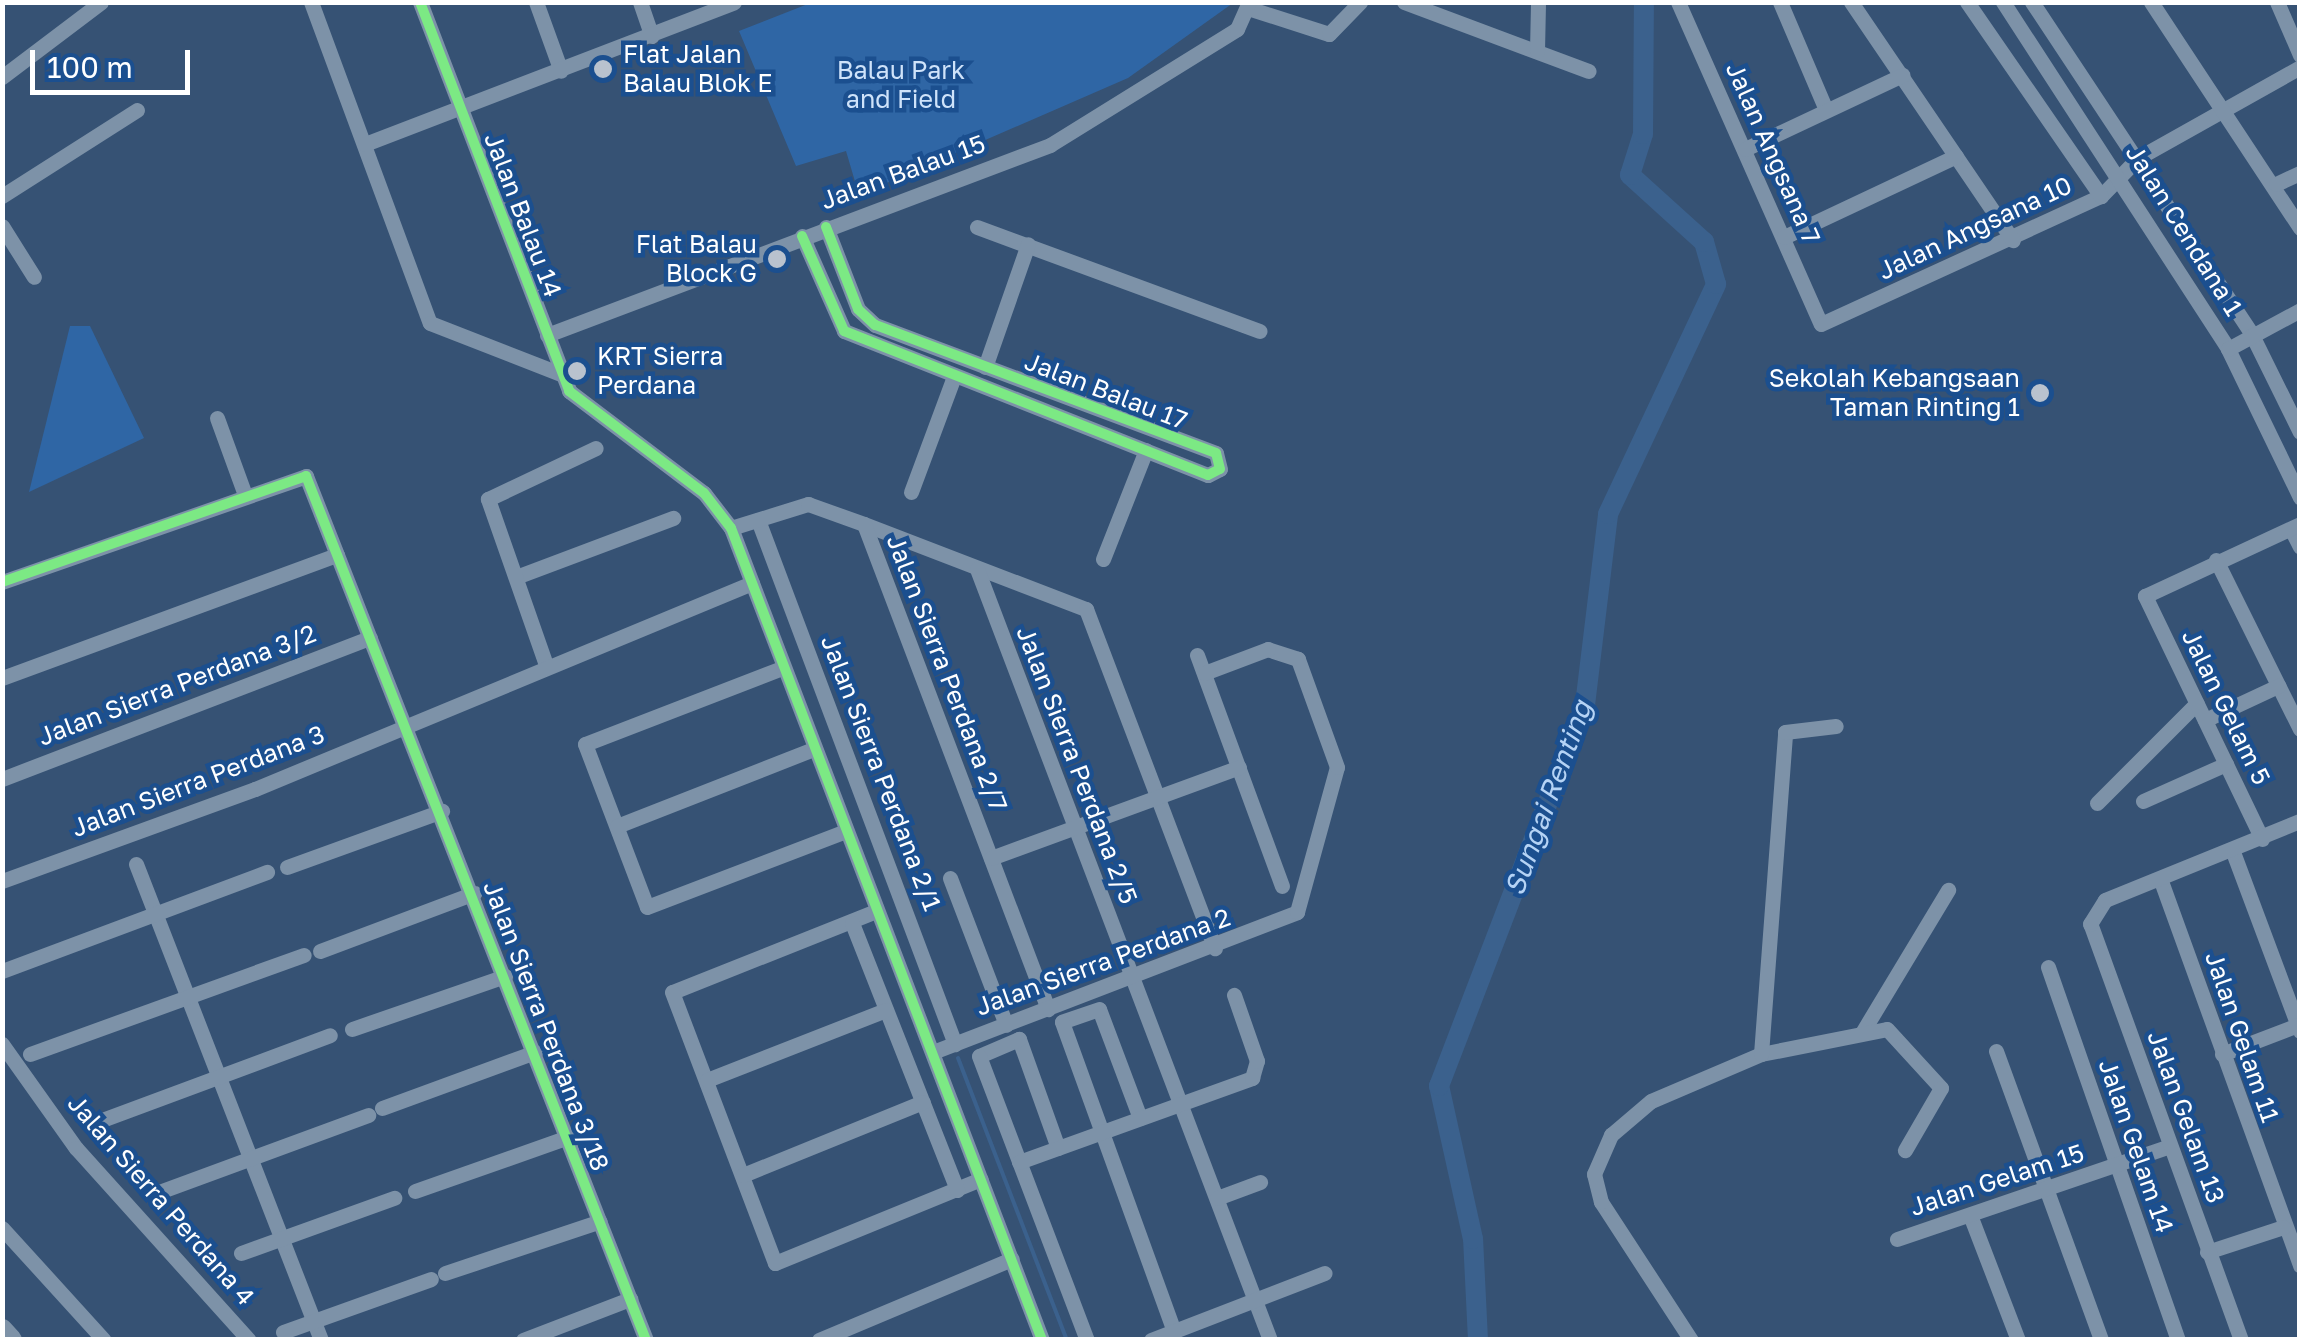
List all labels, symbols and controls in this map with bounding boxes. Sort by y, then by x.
scale bar [35,30,195,92]
place label: Flat Jalan Balau Blok E [623,40,772,99]
text: 100 m [47,49,133,85]
park label: Balau Park and Field [837,56,965,115]
marker: Flat Jalan Balau Blok E [592,58,614,80]
street label: Jalan Angsana 7 [1720,58,1826,248]
street label: Jalan Balau 15 [817,128,989,216]
street label: Jalan Balau 14 [478,129,568,301]
street label: Jalan Cendana 1 [2119,139,2249,321]
street label: Jalan Angsana 10 [1873,170,2077,286]
place label: Flat Balau Block G [636,230,757,289]
marker: Flat Balau Block G [766,248,788,270]
place label: KRT Sierra Perdana [597,342,723,401]
street label: Jalan Balau 17 [1021,346,1191,436]
marker: KRT Sierra Perdana [566,360,588,382]
place label: Sekolah Kebangsaan Taman Rinting 1 [1769,364,2020,423]
marker: Sekolah Kebangsaan Taman Rinting 1 [2029,382,2051,404]
street label: Jalan Sierra Perdana 2/7 [880,531,1014,815]
street label: Jalan Sierra Perdana 3/2 [34,618,320,752]
street label: Jalan Sierra Perdana 2/5 [1010,622,1144,908]
street label: Jalan Gelam 5 [2176,625,2276,789]
street label: Jalan Sierra Perdana 2/1 [815,631,947,915]
water label: Sungai Renting [1497,696,1599,900]
street label: Jalan Sierra Perdana 3 [67,719,329,843]
street label: Jalan Sierra Perdana 3/18 [477,877,615,1175]
street label: Jalan Sierra Perdana 2 [972,902,1234,1022]
street label: Jalan Gelam 11 [2199,948,2285,1126]
street label: Jalan Gelam 13 [2141,1027,2231,1207]
street label: Jalan Gelam 14 [2092,1055,2180,1237]
street label: Jalan Sierra Perdana 4 [61,1089,261,1311]
street label: Jalan Gelam 15 [1906,1138,2088,1222]

